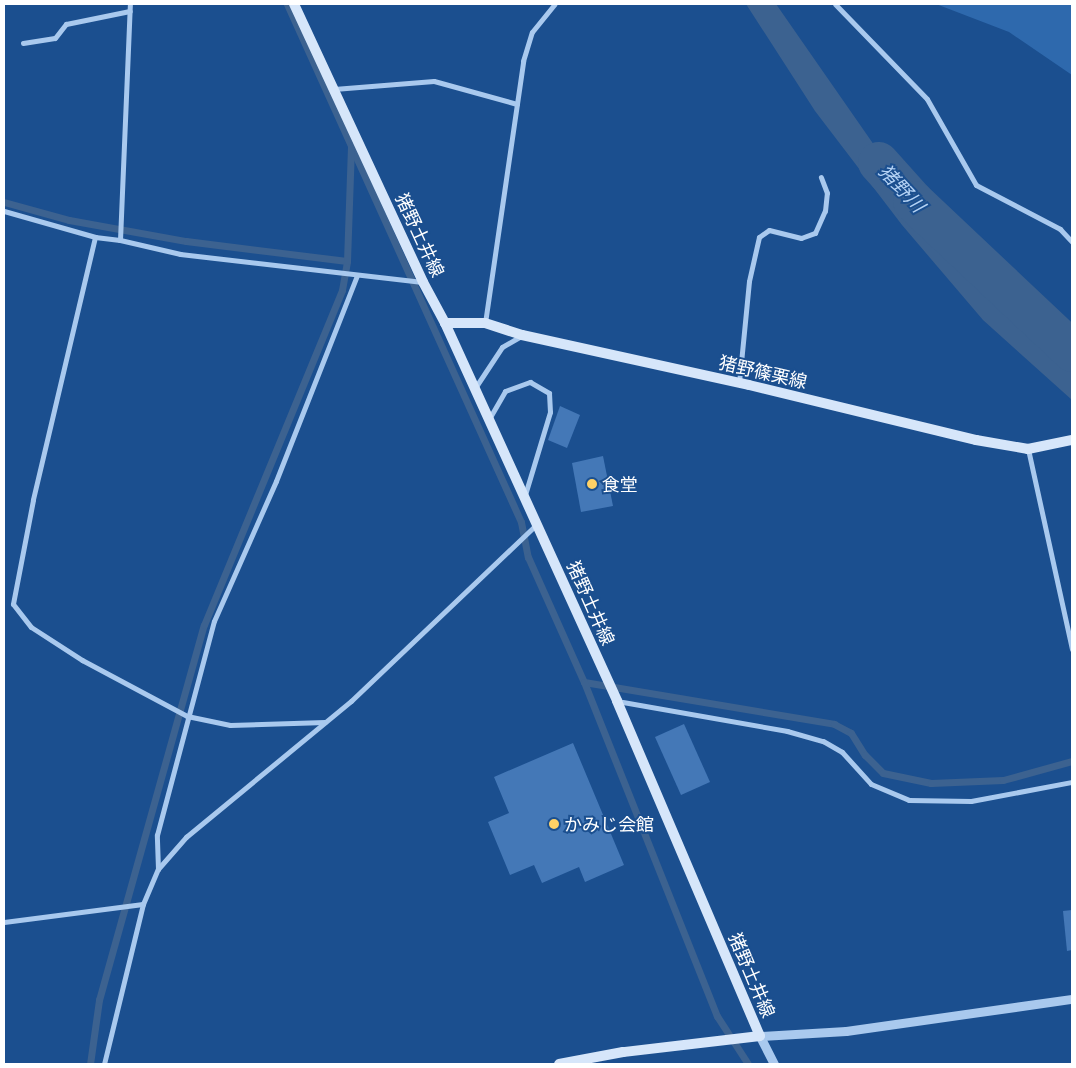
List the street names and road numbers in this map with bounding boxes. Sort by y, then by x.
street label: 猪野土井線 [391,190,449,280]
street label: 猪野篠栗線 [717,351,809,393]
street label: 猪野土井線 [563,557,619,649]
street label: 猪野土井線 [724,929,780,1021]

